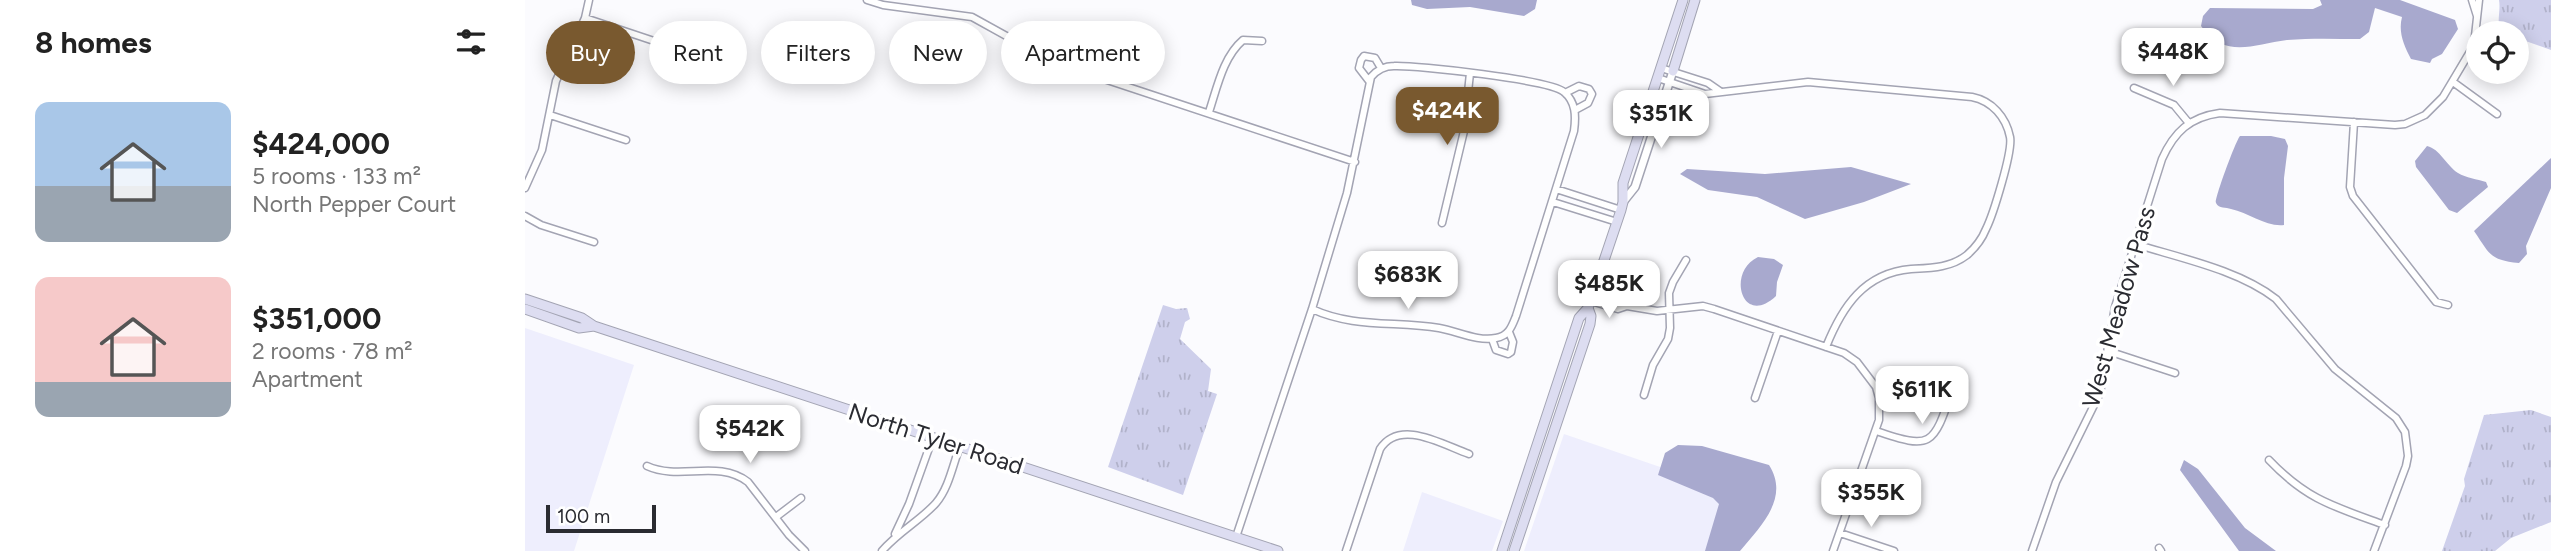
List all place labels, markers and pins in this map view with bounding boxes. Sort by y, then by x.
pin: $448K [2124,28,2222,88]
pin: $424K [1398,88,1496,147]
pin: $351K [1612,90,1710,150]
pin: $683K [1359,252,1457,311]
pin: $485K [1560,260,1658,320]
pin: $611K [1873,366,1971,426]
pin: $542K [701,406,799,465]
pin: $355K [1822,470,1920,529]

